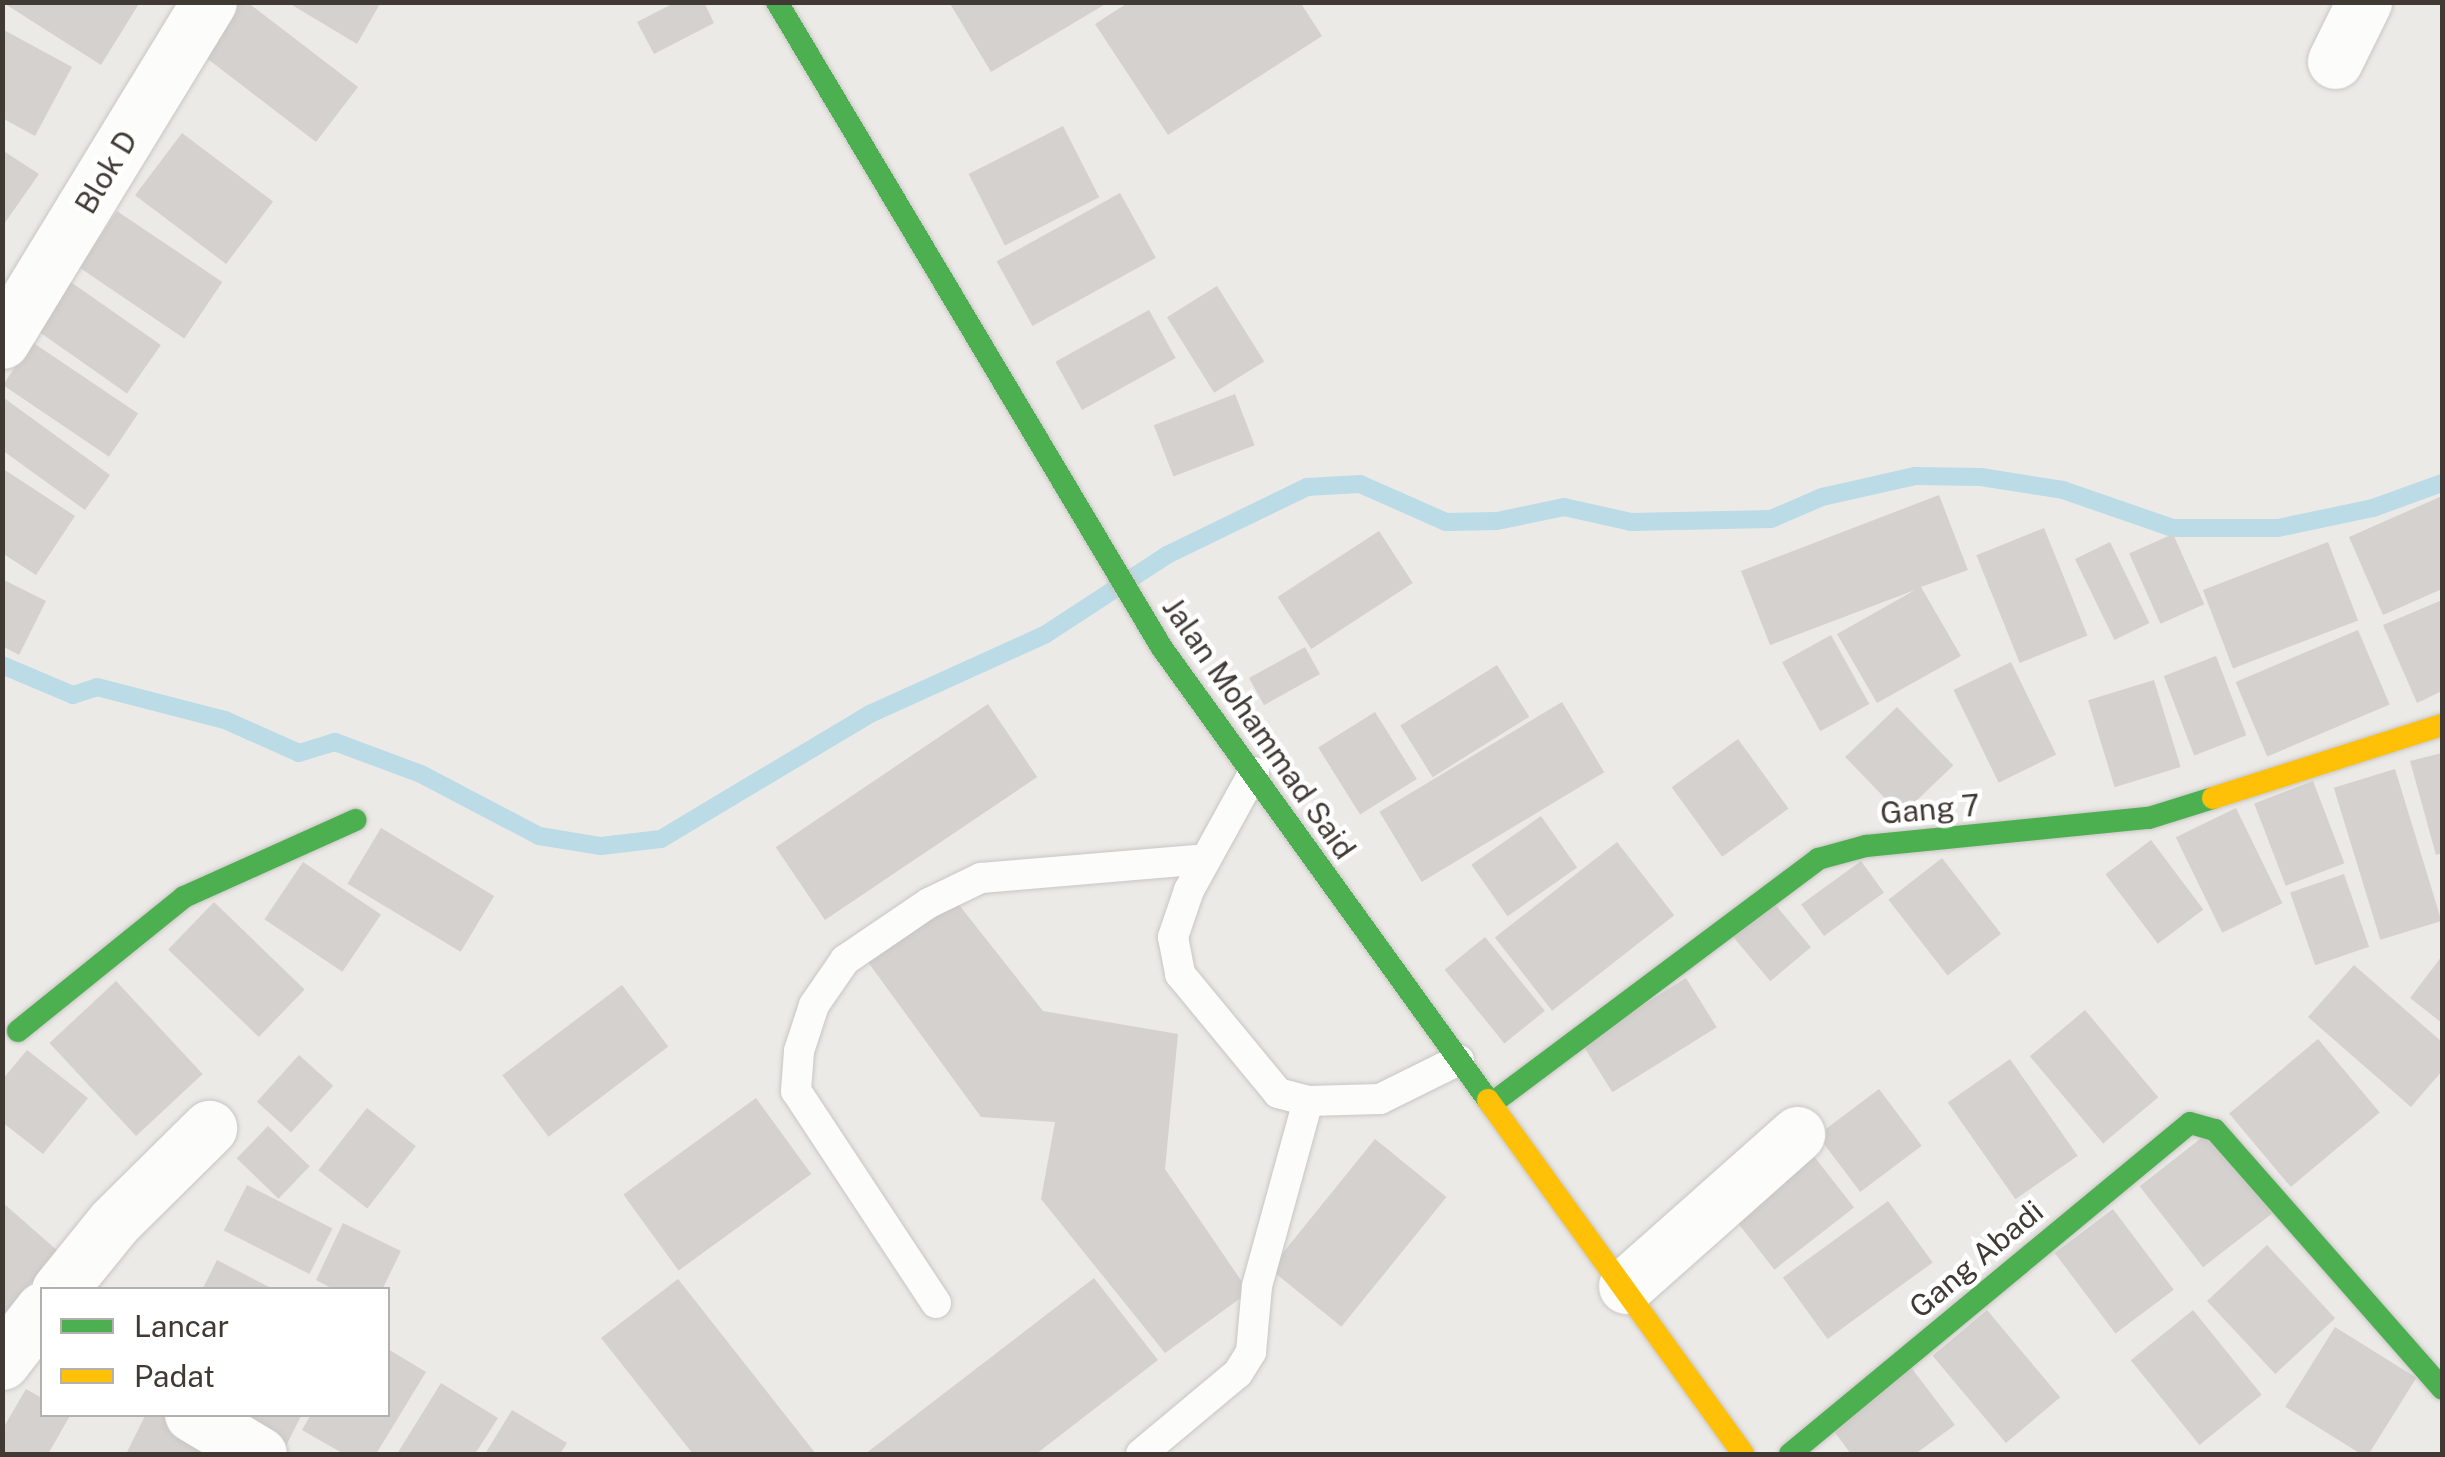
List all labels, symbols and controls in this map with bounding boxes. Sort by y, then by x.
street label: Blok D [67,124,145,220]
street label: Jalan Mohammad Said [1155,590,1363,866]
street label: Gang 7 [1879,787,1981,831]
street label: Gang Abadi [1902,1193,2050,1325]
legend [40,1287,390,1417]
text: Lancar [134,1308,229,1344]
text: Padat [134,1358,215,1394]

